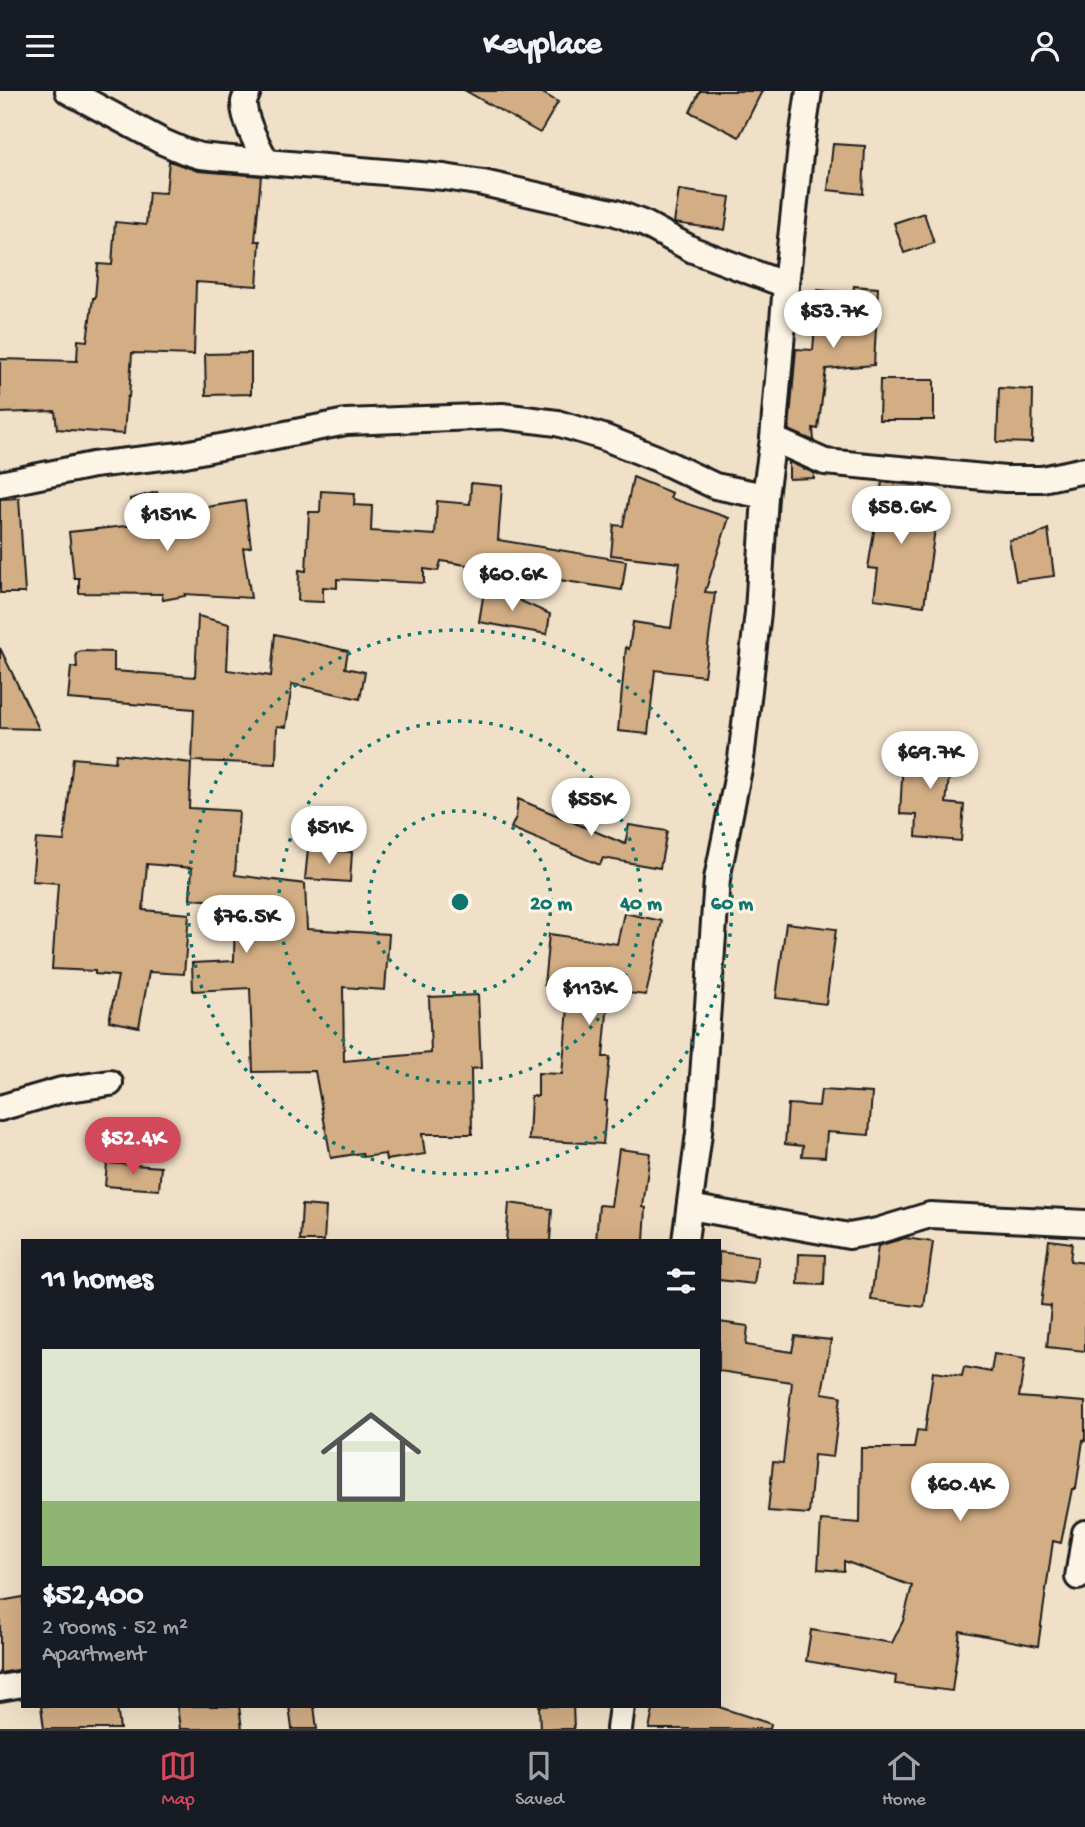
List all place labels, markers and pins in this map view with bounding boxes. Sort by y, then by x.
pin: $53.7K [776,291,890,350]
pin: $58.6K [844,487,958,546]
pin: $151K [118,493,216,553]
pin: $60.6K [455,553,569,613]
pin: $69.7K [873,731,987,791]
pin: $55K [550,779,632,838]
pin: $51K [288,807,370,866]
centre of rings [448,890,472,914]
pin: $76.5K [189,895,303,955]
pin: $113K [540,967,638,1027]
pin: $52.4K [76,1117,190,1177]
pin: $60.4K [903,1463,1017,1523]

